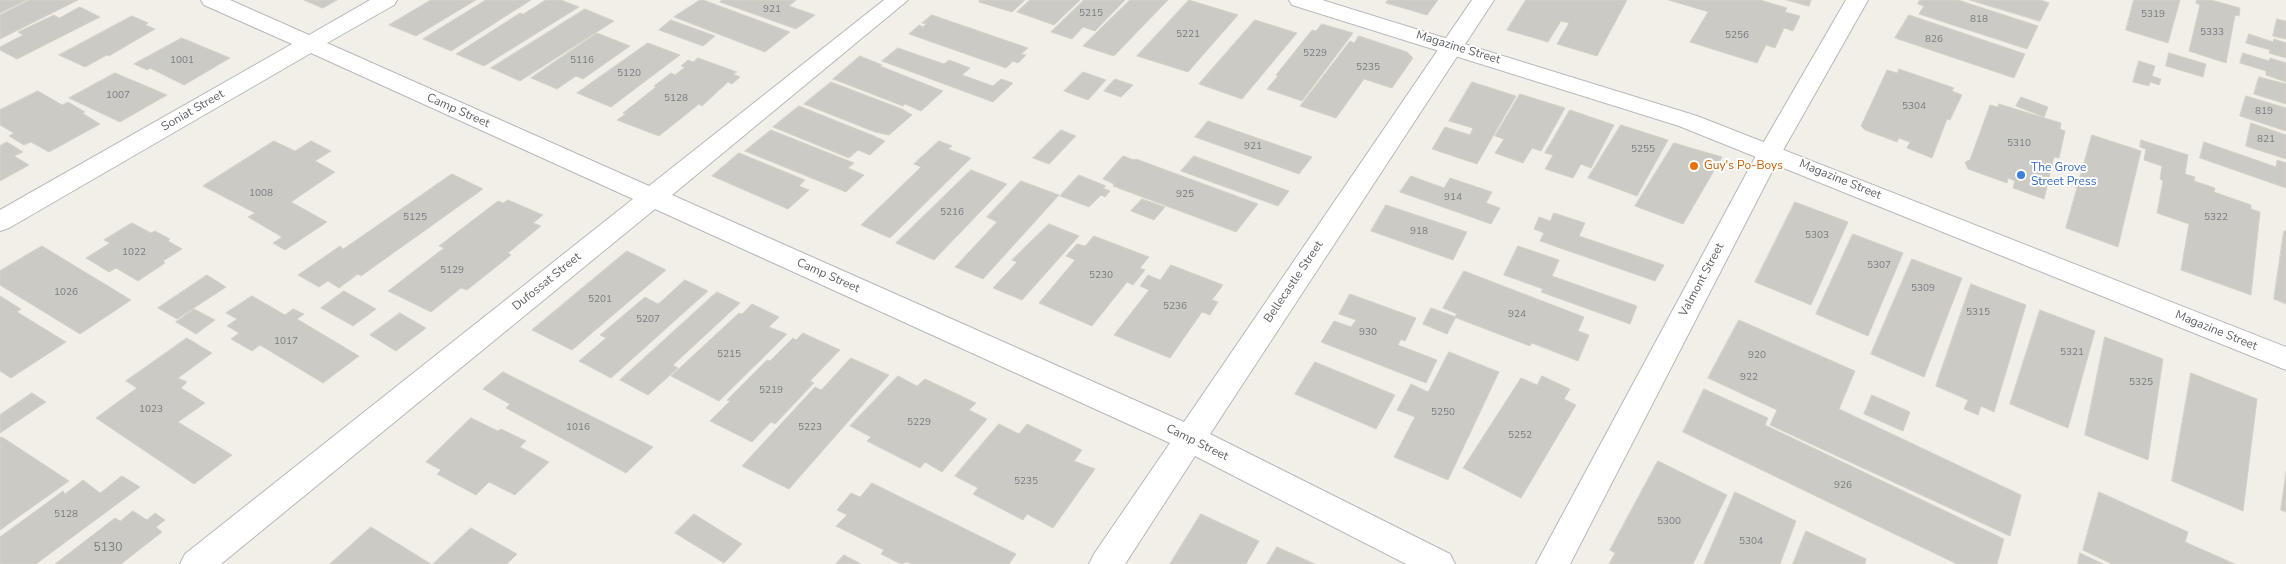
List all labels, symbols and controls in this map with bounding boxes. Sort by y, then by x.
house number: 921 [763,4,781,16]
house number: 5215 [1079,8,1103,20]
house number: 5319 [2141,9,2165,21]
house number: 818 [1970,14,1988,26]
house number: 5333 [2200,27,2224,39]
street label: Magazine Street [1414,28,1502,68]
house number: 5221 [1176,29,1200,41]
house number: 5256 [1725,30,1749,42]
house number: 826 [1925,34,1943,46]
house number: 5229 [1303,48,1327,60]
house number: 1001 [170,55,194,67]
house number: 5116 [570,55,594,67]
house number: 5235 [1356,62,1380,74]
house number: 5120 [617,68,641,80]
street label: Soniat Street [159,87,227,135]
house number: 1007 [106,90,130,102]
street label: Camp Street [424,91,492,131]
house number: 5128 [664,93,688,105]
house number: 5304 [1902,101,1926,113]
house number: 819 [2255,106,2273,118]
house number: 821 [2257,134,2275,146]
house number: 5310 [2007,138,2031,150]
house number: 921 [1244,141,1262,153]
house number: 5255 [1631,144,1655,156]
street label: Magazine Street [1797,157,1883,203]
place label: Guy's Po-Boys [1704,159,1783,173]
marker: Guy's Po-Boys [1688,160,1700,172]
place label: The Grove Street Press [2031,161,2096,189]
marker: The Grove Street Press [2015,169,2027,181]
house number: 1008 [249,188,273,200]
house number: 925 [1176,189,1194,201]
house number: 914 [1444,192,1462,204]
house number: 5216 [940,207,964,219]
house number: 5125 [403,212,427,224]
house number: 5322 [2204,212,2228,224]
house number: 918 [1410,226,1428,238]
house number: 5303 [1805,230,1829,242]
street label: Bellecastle Street [1261,238,1327,326]
street label: Valmont Street [1677,241,1727,319]
house number: 1022 [122,247,146,259]
street label: Dufossat Street [510,250,584,314]
street label: Camp Street [794,256,862,296]
house number: 5307 [1867,260,1891,272]
house number: 5129 [440,265,464,277]
house number: 5230 [1089,270,1113,282]
house number: 5309 [1911,283,1935,295]
house number: 1026 [54,287,78,299]
house number: 5201 [588,294,612,306]
house number: 5236 [1163,301,1187,313]
house number: 5315 [1966,307,1990,319]
street label: Magazine Street [2173,308,2259,354]
house number: 924 [1508,309,1526,321]
house number: 5207 [636,314,660,326]
house number: 930 [1359,327,1377,339]
house number: 1017 [274,336,298,348]
house number: 5321 [2060,347,2084,359]
house number: 5215 [717,349,741,361]
house number: 920 [1748,350,1766,362]
house number: 922 [1740,372,1758,384]
house number: 5325 [2129,377,2153,389]
house number: 5219 [759,385,783,397]
house number: 1023 [139,404,163,416]
house number: 5250 [1431,407,1455,419]
house number: 5229 [907,417,931,429]
house number: 1016 [566,422,590,434]
house number: 5223 [798,422,822,434]
street label: Camp Street [1164,422,1230,464]
house number: 5252 [1508,430,1532,442]
house number: 5235 [1014,476,1038,488]
house number: 926 [1834,480,1852,492]
house number: 5128 [54,509,78,521]
house number: 5300 [1657,516,1681,528]
house number: 5304 [1739,536,1763,548]
house number: 5130 [94,541,122,555]

